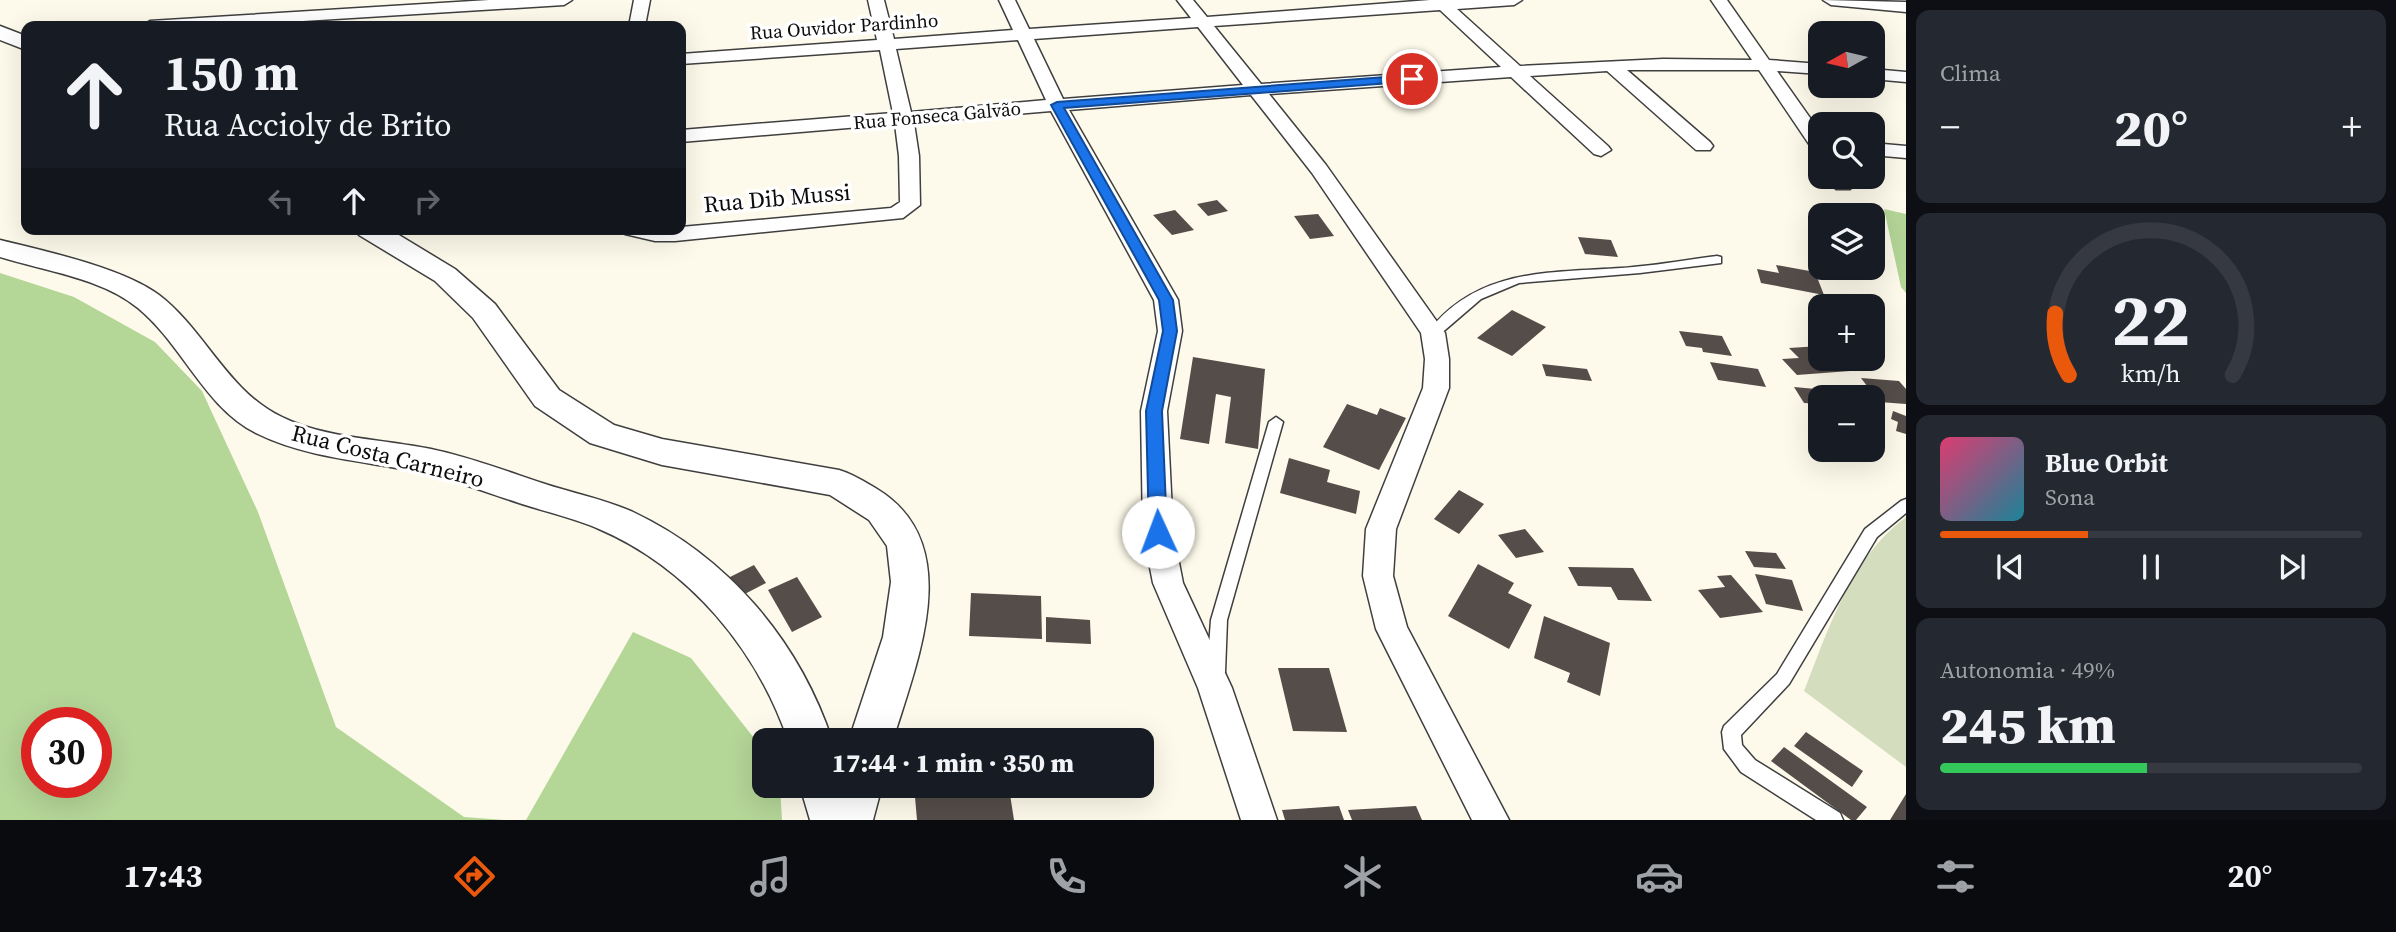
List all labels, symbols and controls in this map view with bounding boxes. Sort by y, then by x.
street label: Rua Ouvidor Pardinho [749,6,939,46]
north arrow [1808,21,1885,98]
map controls [1808,21,1885,462]
text: 150 m [164,39,299,106]
icon: ahead [49,49,140,140]
pin [1382,49,1442,109]
text: Clima [1940,57,2001,89]
icon: arrive [1393,60,1431,98]
text: 20° [2114,92,2188,163]
street label: Rua Fonseca Galvão [852,95,1022,135]
text: − [1940,101,1960,153]
text: + [2342,101,2362,153]
text: Rua Accioly de Brito [164,103,452,147]
button: search [1808,112,1885,189]
street label: Rua Dib Mussi [702,176,852,220]
icon: left [262,182,300,220]
icon: ahead [335,182,373,220]
icon: right [408,182,446,220]
button: layers [1808,203,1885,280]
text: 22 [2112,270,2190,369]
button: + [1808,294,1885,371]
text: km/h [2121,356,2181,390]
button: − [1808,385,1885,462]
street label: Rua Costa Carneiro [288,417,488,495]
text: Blue Orbit [2045,445,2168,481]
text: Sona [2045,481,2095,513]
position arrow [1121,495,1195,569]
icon: previous [1991,548,2029,586]
icon: pause [2132,548,2170,586]
icon: next [2273,548,2311,586]
text: Autonomia · 49% [1940,654,2115,686]
text: 245 km [1940,689,2116,760]
speed limit sign: 30 [21,707,112,798]
text: 17:44 · 1 min · 350 m [832,745,1074,781]
icon: directions [450,852,499,901]
icon: music [746,852,795,901]
icon: phone [1042,852,1091,901]
icon: climate [1338,852,1387,901]
icon: car [1635,852,1684,901]
icon: filters [1931,852,1980,901]
text: 17:43 [124,854,203,898]
text: 20° [2227,854,2272,898]

